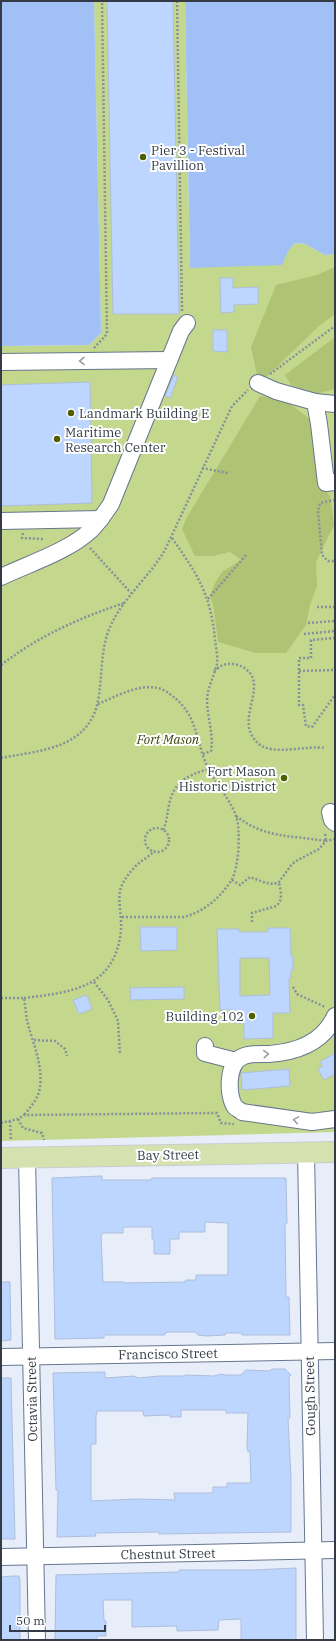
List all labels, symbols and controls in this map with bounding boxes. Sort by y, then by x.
place label: Pier 3 - Festival Pavillion [151,142,245,174]
marker: Pier 3 - Festival Pavillion [138,152,148,162]
one-way arrow [79,356,85,365]
place label: Landmark Building E [79,405,209,422]
marker: Landmark Building E [66,408,76,418]
place label: Maritime Research Center [65,424,166,456]
marker: Maritime Research Center [52,434,62,444]
park label: Fort Mason [136,731,200,748]
place label: Fort Mason Historic District [179,763,276,795]
marker: Fort Mason Historic District [279,773,289,783]
place label: Building 102 [166,1008,244,1025]
marker: Building 102 [247,1011,257,1021]
one-way arrow [263,1049,269,1058]
one-way arrow [293,1116,300,1125]
street label: Bay Street [137,1146,200,1164]
street label: Francisco Street [118,1345,218,1363]
street label: Octavia Street [23,1356,41,1442]
street label: Gough Street [301,1356,319,1436]
street label: Chestnut Street [120,1545,216,1563]
scale bar [10,1607,105,1633]
text: 50 m [16,1613,45,1628]

